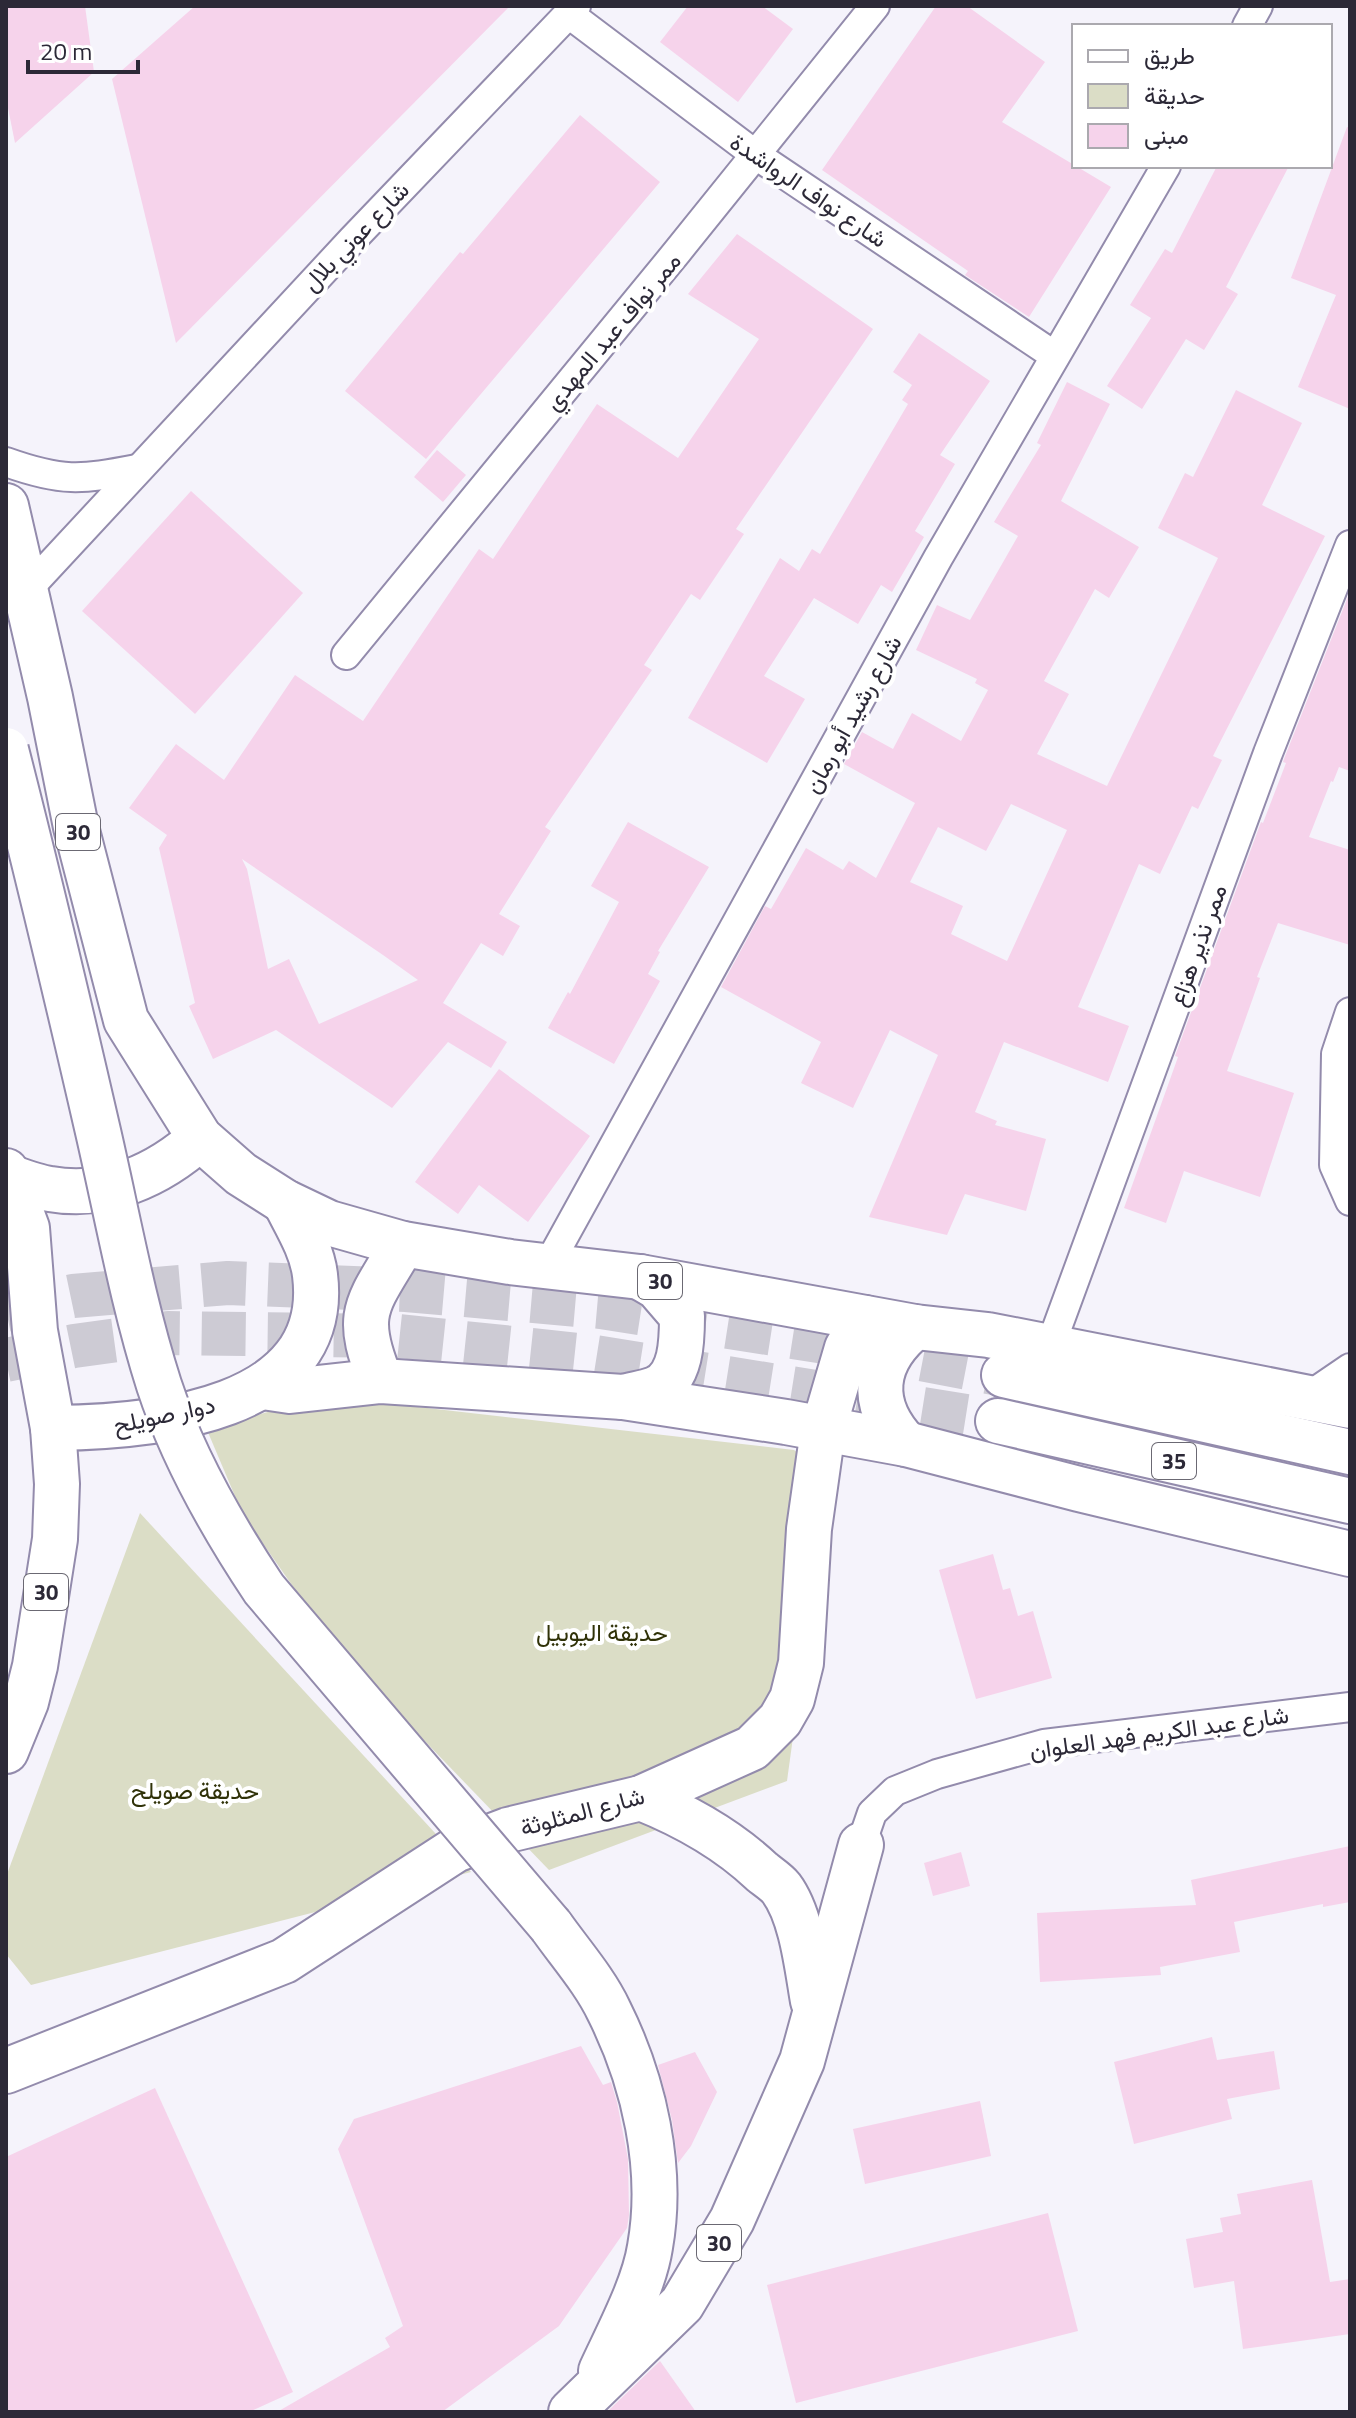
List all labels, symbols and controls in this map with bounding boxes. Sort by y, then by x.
scale bar [28,24,138,74]
legend [1072,24,1332,168]
text: 20 m [40,33,92,69]
text: طريق [1144,37,1195,73]
text: حديقة [1144,77,1205,113]
text: مبنى [1144,117,1189,153]
street label: شارع نواف الرواشدة [723,124,895,256]
street label: شارع عوني بلال [293,173,418,301]
street label: ممر نواف عبد المهدي [535,244,691,419]
street label: شارع رشيد أبو رمان [794,628,910,800]
road number: 30 [56,814,100,850]
street label: ممر نذير هزاع [1158,879,1236,1011]
road number: 30 [638,1263,682,1299]
street label: دوار صويلح [110,1386,218,1442]
road number: 35 [1152,1443,1196,1479]
road number: 30 [24,1574,68,1610]
park label: حديقة اليوبيل [536,1614,668,1650]
street label: شارع عبد الكريم فهد العلوان [1027,1696,1291,1768]
park label: حديقة صويلح [131,1772,259,1808]
street label: شارع المثلوثة [516,1777,648,1845]
road number: 30 [697,2225,741,2261]

